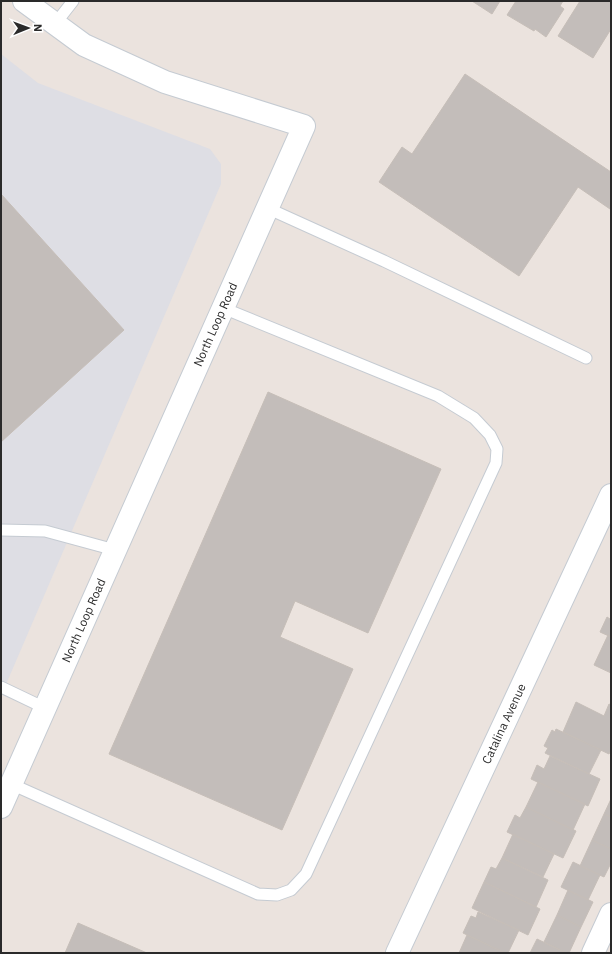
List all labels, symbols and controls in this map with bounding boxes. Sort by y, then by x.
north arrow [8,8,48,48]
text: N [31,24,45,32]
street label: North Loop Road [190,280,240,369]
street label: North Loop Road [58,576,109,665]
street label: Catalina Avenue [478,681,529,766]

